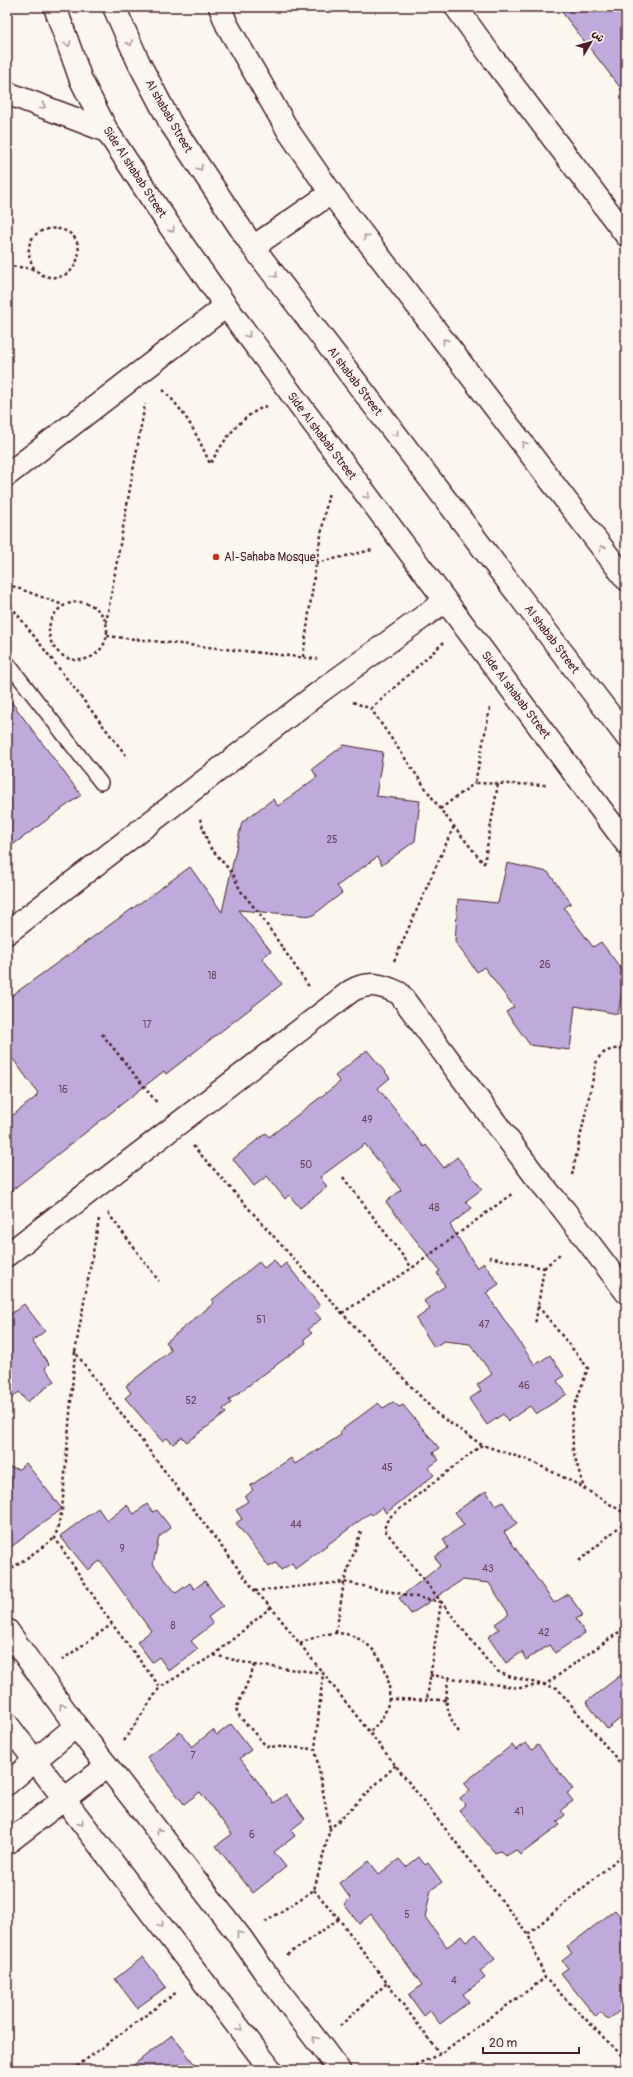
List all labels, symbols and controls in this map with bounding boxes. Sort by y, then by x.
north arrow [571,22,611,62]
text: ش [590,27,607,45]
one-way arrow [125,38,133,46]
one-way arrow [63,40,72,47]
street label: Al shabab Street [141,77,196,156]
one-way arrow [40,102,47,110]
street label: Side Al shabab Street [99,124,170,221]
one-way arrow [195,164,203,171]
one-way arrow [167,225,174,232]
one-way arrow [364,235,371,242]
one-way arrow [270,270,277,277]
one-way arrow [243,331,250,338]
one-way arrow [443,338,450,345]
street label: Al shabab Street [324,344,385,419]
street label: Side Al shabab Street [284,389,360,483]
one-way arrow [391,429,398,436]
one-way arrow [522,442,529,449]
one-way arrow [362,491,369,498]
one-way arrow [600,545,607,552]
place label: Al-Sahaba Mosque [224,550,316,565]
marker: Al-Sahaba Mosque [211,552,221,562]
street label: Al shabab Street [521,602,582,677]
street label: Side Al shabab Street [478,648,554,742]
house number: 25 [326,834,338,846]
house number: 26 [539,959,551,971]
house number: 18 [208,970,216,982]
house number: 17 [142,1019,152,1031]
house number: 16 [58,1084,68,1096]
house number: 49 [362,1114,372,1126]
house number: 50 [300,1159,312,1171]
house number: 48 [429,1202,439,1214]
house number: 51 [256,1314,266,1326]
house number: 47 [478,1319,490,1331]
house number: 46 [518,1380,530,1392]
house number: 52 [185,1395,197,1407]
house number: 45 [381,1462,393,1474]
house number: 44 [290,1519,302,1531]
house number: 9 [119,1543,125,1555]
house number: 43 [482,1563,494,1575]
house number: 8 [170,1620,176,1632]
house number: 42 [538,1627,550,1639]
one-way arrow [60,1704,67,1711]
house number: 7 [190,1750,196,1762]
house number: 41 [514,1806,524,1818]
one-way arrow [77,1818,84,1825]
one-way arrow [156,1829,163,1836]
house number: 6 [249,1829,255,1841]
house number: 5 [404,1909,410,1921]
one-way arrow [156,1921,163,1928]
one-way arrow [236,1931,243,1938]
house number: 4 [451,1975,457,1987]
one-way arrow [235,2024,242,2031]
scale bar [483,2029,579,2055]
one-way arrow [313,2036,320,2043]
text: 20 m [489,2036,518,2051]

